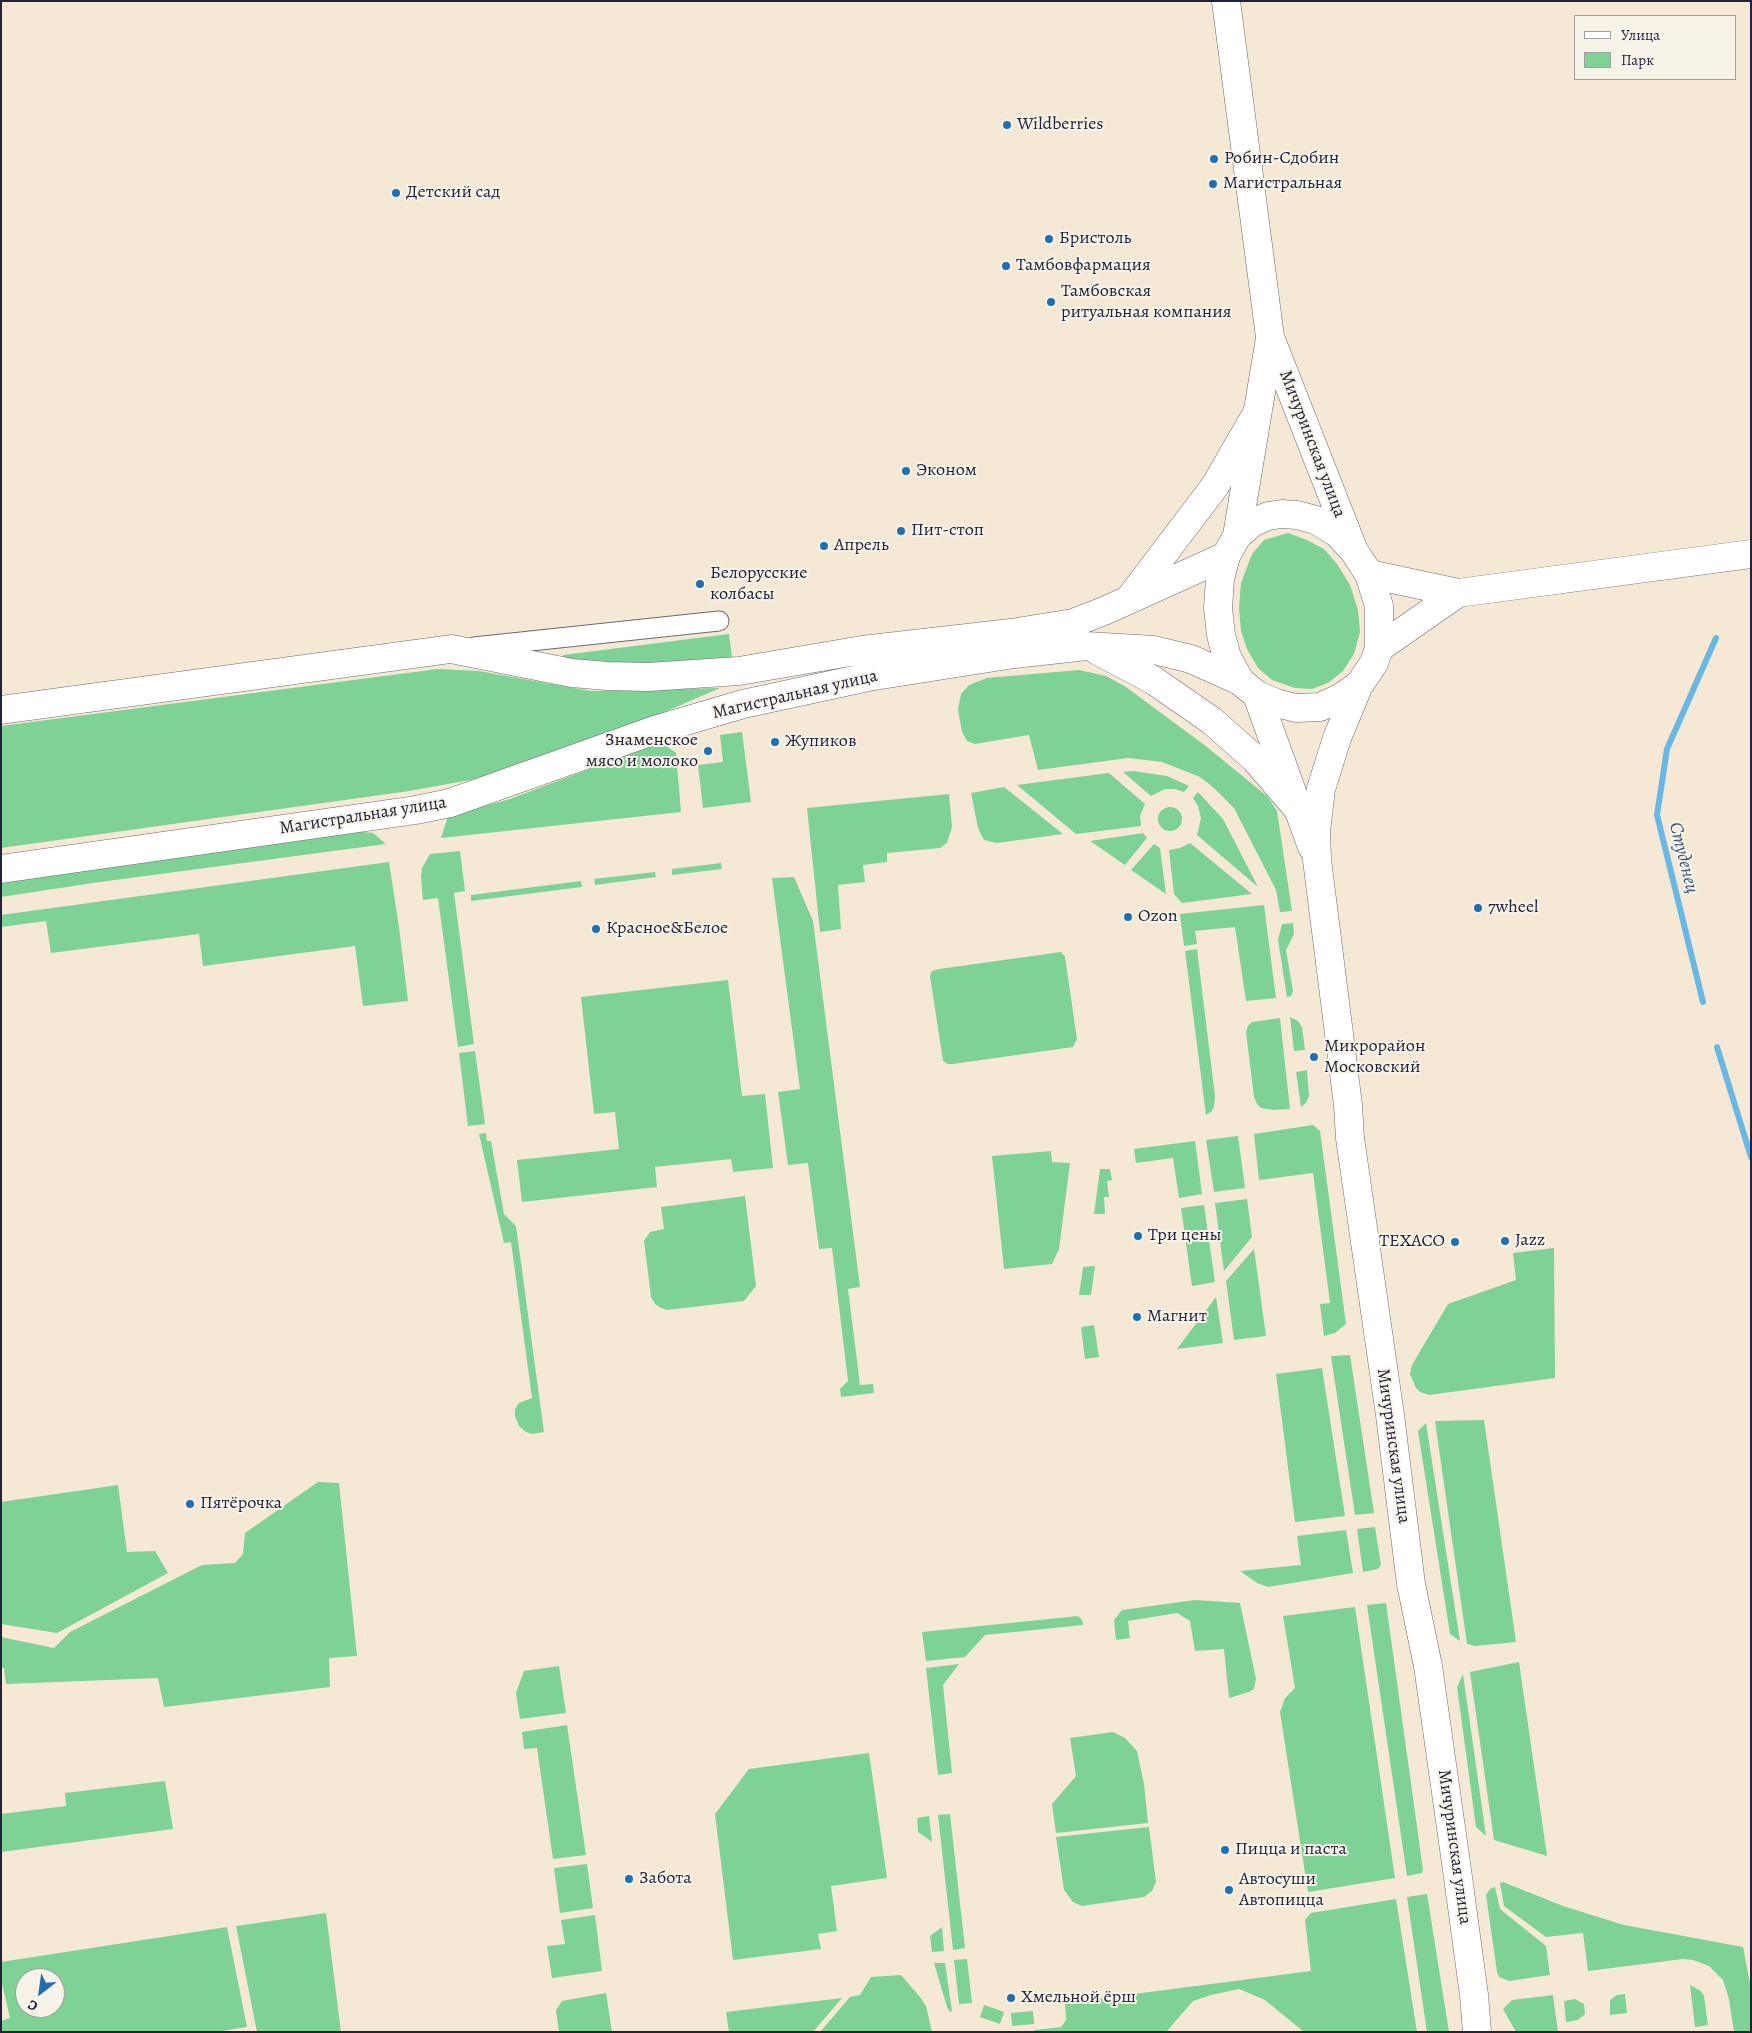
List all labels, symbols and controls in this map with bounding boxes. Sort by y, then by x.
legend [1574,15,1737,80]
text: Улица [1621,25,1660,45]
text: Парк [1621,50,1654,70]
place label: Wildberries [1017,114,1104,136]
marker: Wildberries [1001,119,1013,131]
place label: Робин-Сдобин [1224,148,1339,170]
marker: Робин-Сдобин [1208,153,1220,165]
place label: Магистральная [1223,173,1342,195]
marker: Магистральная [1207,178,1219,190]
place label: Детский сад [406,182,500,204]
marker: Детский сад [390,187,402,199]
place label: Бристоль [1059,228,1131,250]
marker: Бристоль [1043,233,1055,245]
place label: Тамбовфармация [1016,255,1151,277]
marker: Тамбовфармация [1000,260,1012,272]
place label: Тамбовская ритуальная компания [1061,281,1231,324]
marker: Тамбовская ритуальная компания [1045,296,1057,308]
street label: Мичуринская улица [1274,367,1350,521]
place label: Эконом [916,460,977,482]
marker: Эконом [900,465,912,477]
place label: Пит-стоп [911,520,984,542]
marker: Пит-стоп [895,525,907,537]
place label: Апрель [834,535,889,557]
marker: Апрель [818,540,830,552]
place label: Белорусские колбасы [710,563,807,606]
marker: Белорусские колбасы [694,578,706,590]
street label: Магистральная улица [710,665,880,725]
place label: Знаменское мясо и молоко [586,730,698,772]
place label: Жупиков [785,731,856,753]
marker: Жупиков [769,736,781,748]
marker: Знаменское мясо и молоко [702,745,714,757]
street label: Магистральная улица [278,792,448,840]
water label: Студенец [1663,820,1703,896]
place label: 7wheel [1488,897,1538,919]
marker: 7wheel [1472,902,1484,914]
place label: Ozon [1138,906,1178,928]
marker: Ozon [1122,911,1134,923]
place label: Красное&Белое [606,918,728,940]
marker: Красное&Белое [590,923,602,935]
place label: Микрорайон Московский [1324,1036,1425,1078]
marker: Микрорайон Московский [1308,1051,1320,1063]
place label: Три цены [1148,1225,1222,1247]
marker: Три цены [1132,1230,1144,1242]
place label: Jazz [1515,1230,1545,1252]
place label: ТЕХАСО [1379,1231,1445,1253]
marker: Jazz [1499,1235,1511,1247]
marker: ТЕХАСО [1449,1236,1461,1248]
place label: Магнит [1147,1306,1207,1328]
marker: Магнит [1131,1311,1143,1323]
street label: Мичуринская улица [1371,1367,1415,1525]
place label: Пятёрочка [200,1493,282,1515]
marker: Пятёрочка [184,1498,196,1510]
street label: Мичуринская улица [1432,1768,1476,1926]
place label: Пицца и паста [1235,1839,1347,1861]
marker: Пицца и паста [1219,1844,1231,1856]
place label: Забота [639,1868,692,1890]
place label: Автосуши Автопицца [1239,1869,1324,1912]
marker: Забота [623,1873,635,1885]
marker: Автосуши Автопицца [1223,1884,1235,1896]
north arrow [15,1968,65,2018]
place label: Хмельной ёрш [1021,1987,1136,2009]
marker: Хмельной ёрш [1005,1992,1017,2004]
text: С [24,1995,41,2016]

